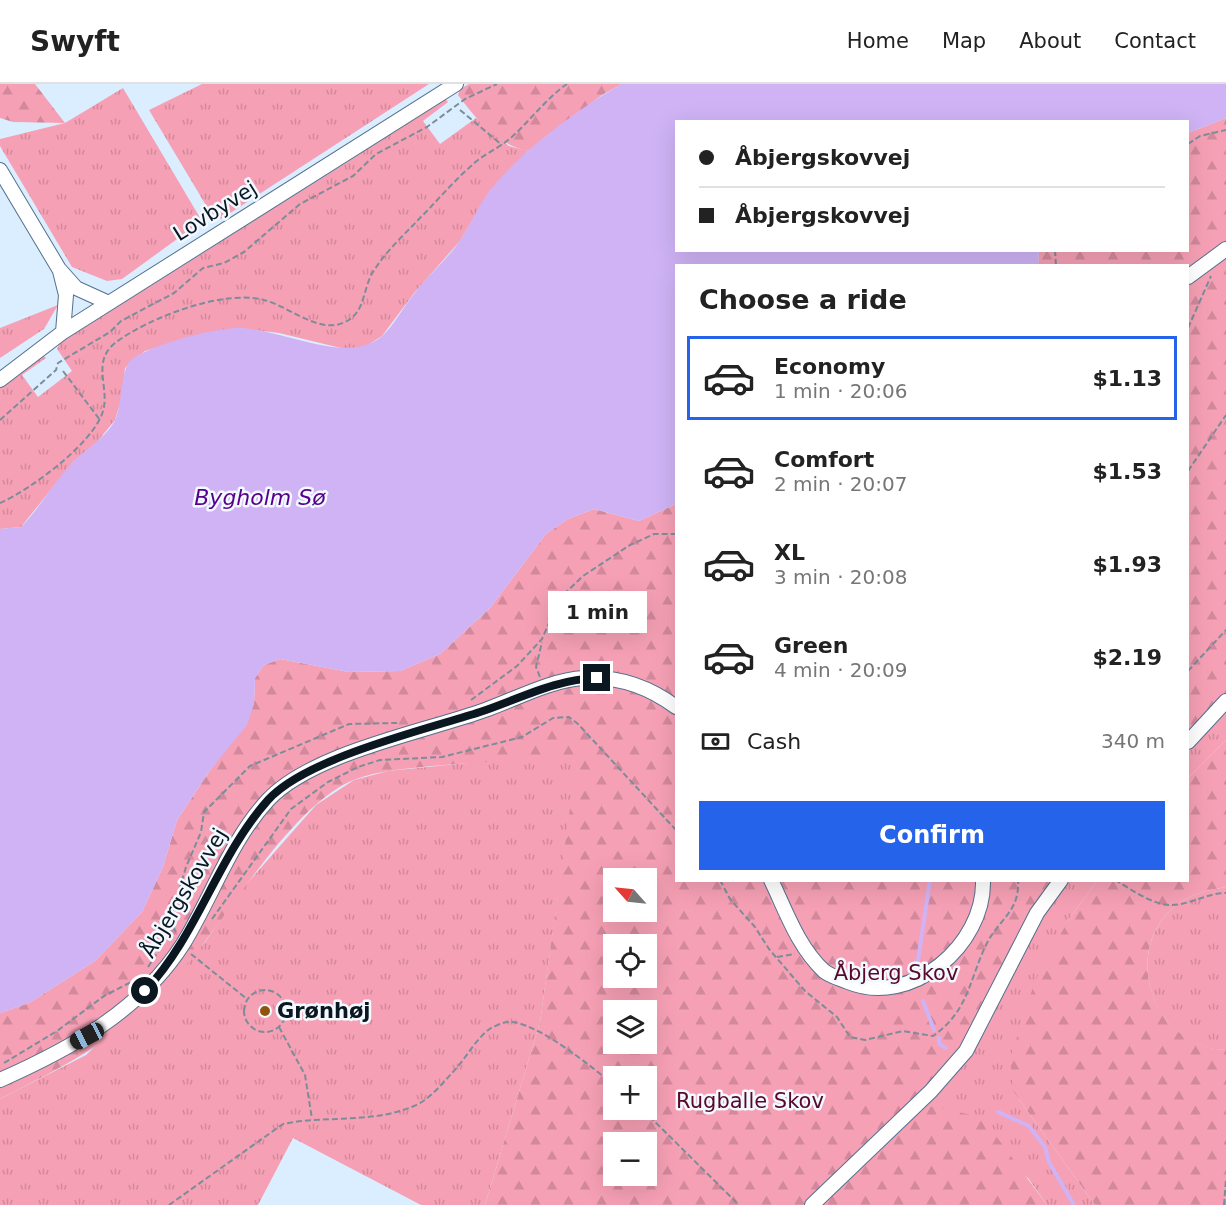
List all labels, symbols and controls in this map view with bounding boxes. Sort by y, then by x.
text: Swyft [30,25,120,58]
text: Home [847,29,909,53]
text: Map [942,29,986,53]
text: About [1019,29,1081,53]
text: Contact [1114,29,1196,53]
text: Åbjergskovvej [735,145,910,170]
street label: Lovbyvej [169,176,261,246]
text: Åbjergskovvej [735,203,910,228]
text: Choose a ride [699,284,907,315]
icon: car [702,351,756,405]
text: Economy [774,354,885,379]
text: $1.13 [1092,366,1162,391]
text: 1 min · 20:06 [774,379,908,403]
icon: car [702,444,756,498]
text: Comfort [774,447,874,472]
text: $1.53 [1092,459,1162,484]
text: 2 min · 20:07 [774,472,908,496]
water label: Bygholm Sø [194,485,326,510]
icon: car [702,537,756,591]
text: XL [774,540,805,565]
text: $1.93 [1092,552,1162,577]
text: 3 min · 20:08 [774,565,908,589]
callout: 1 min [548,591,646,633]
text: 1 min [566,600,629,624]
icon: car [702,630,756,684]
text: Green [774,633,848,658]
text: $2.19 [1092,645,1162,670]
text: 4 min · 20:09 [774,658,908,682]
route end [583,664,610,691]
icon: cash [699,725,732,758]
text: Cash [747,729,801,754]
text: 340 m [1101,729,1165,753]
button: Confirm [699,801,1165,870]
street label: Åbjergskovvej [134,823,232,962]
north arrow [603,868,657,922]
map controls [603,868,657,1186]
button: locate [603,934,657,988]
park label: Åbjerg Skov [834,959,958,985]
route start [131,977,158,1004]
place label: Grønhøj [277,999,371,1023]
button: layers [603,1000,657,1054]
marker: Grønhøj [258,1004,272,1018]
car [67,1020,107,1052]
button: + [603,1066,657,1120]
park label: Rugballe Skov [676,1089,824,1113]
button: − [603,1132,657,1186]

